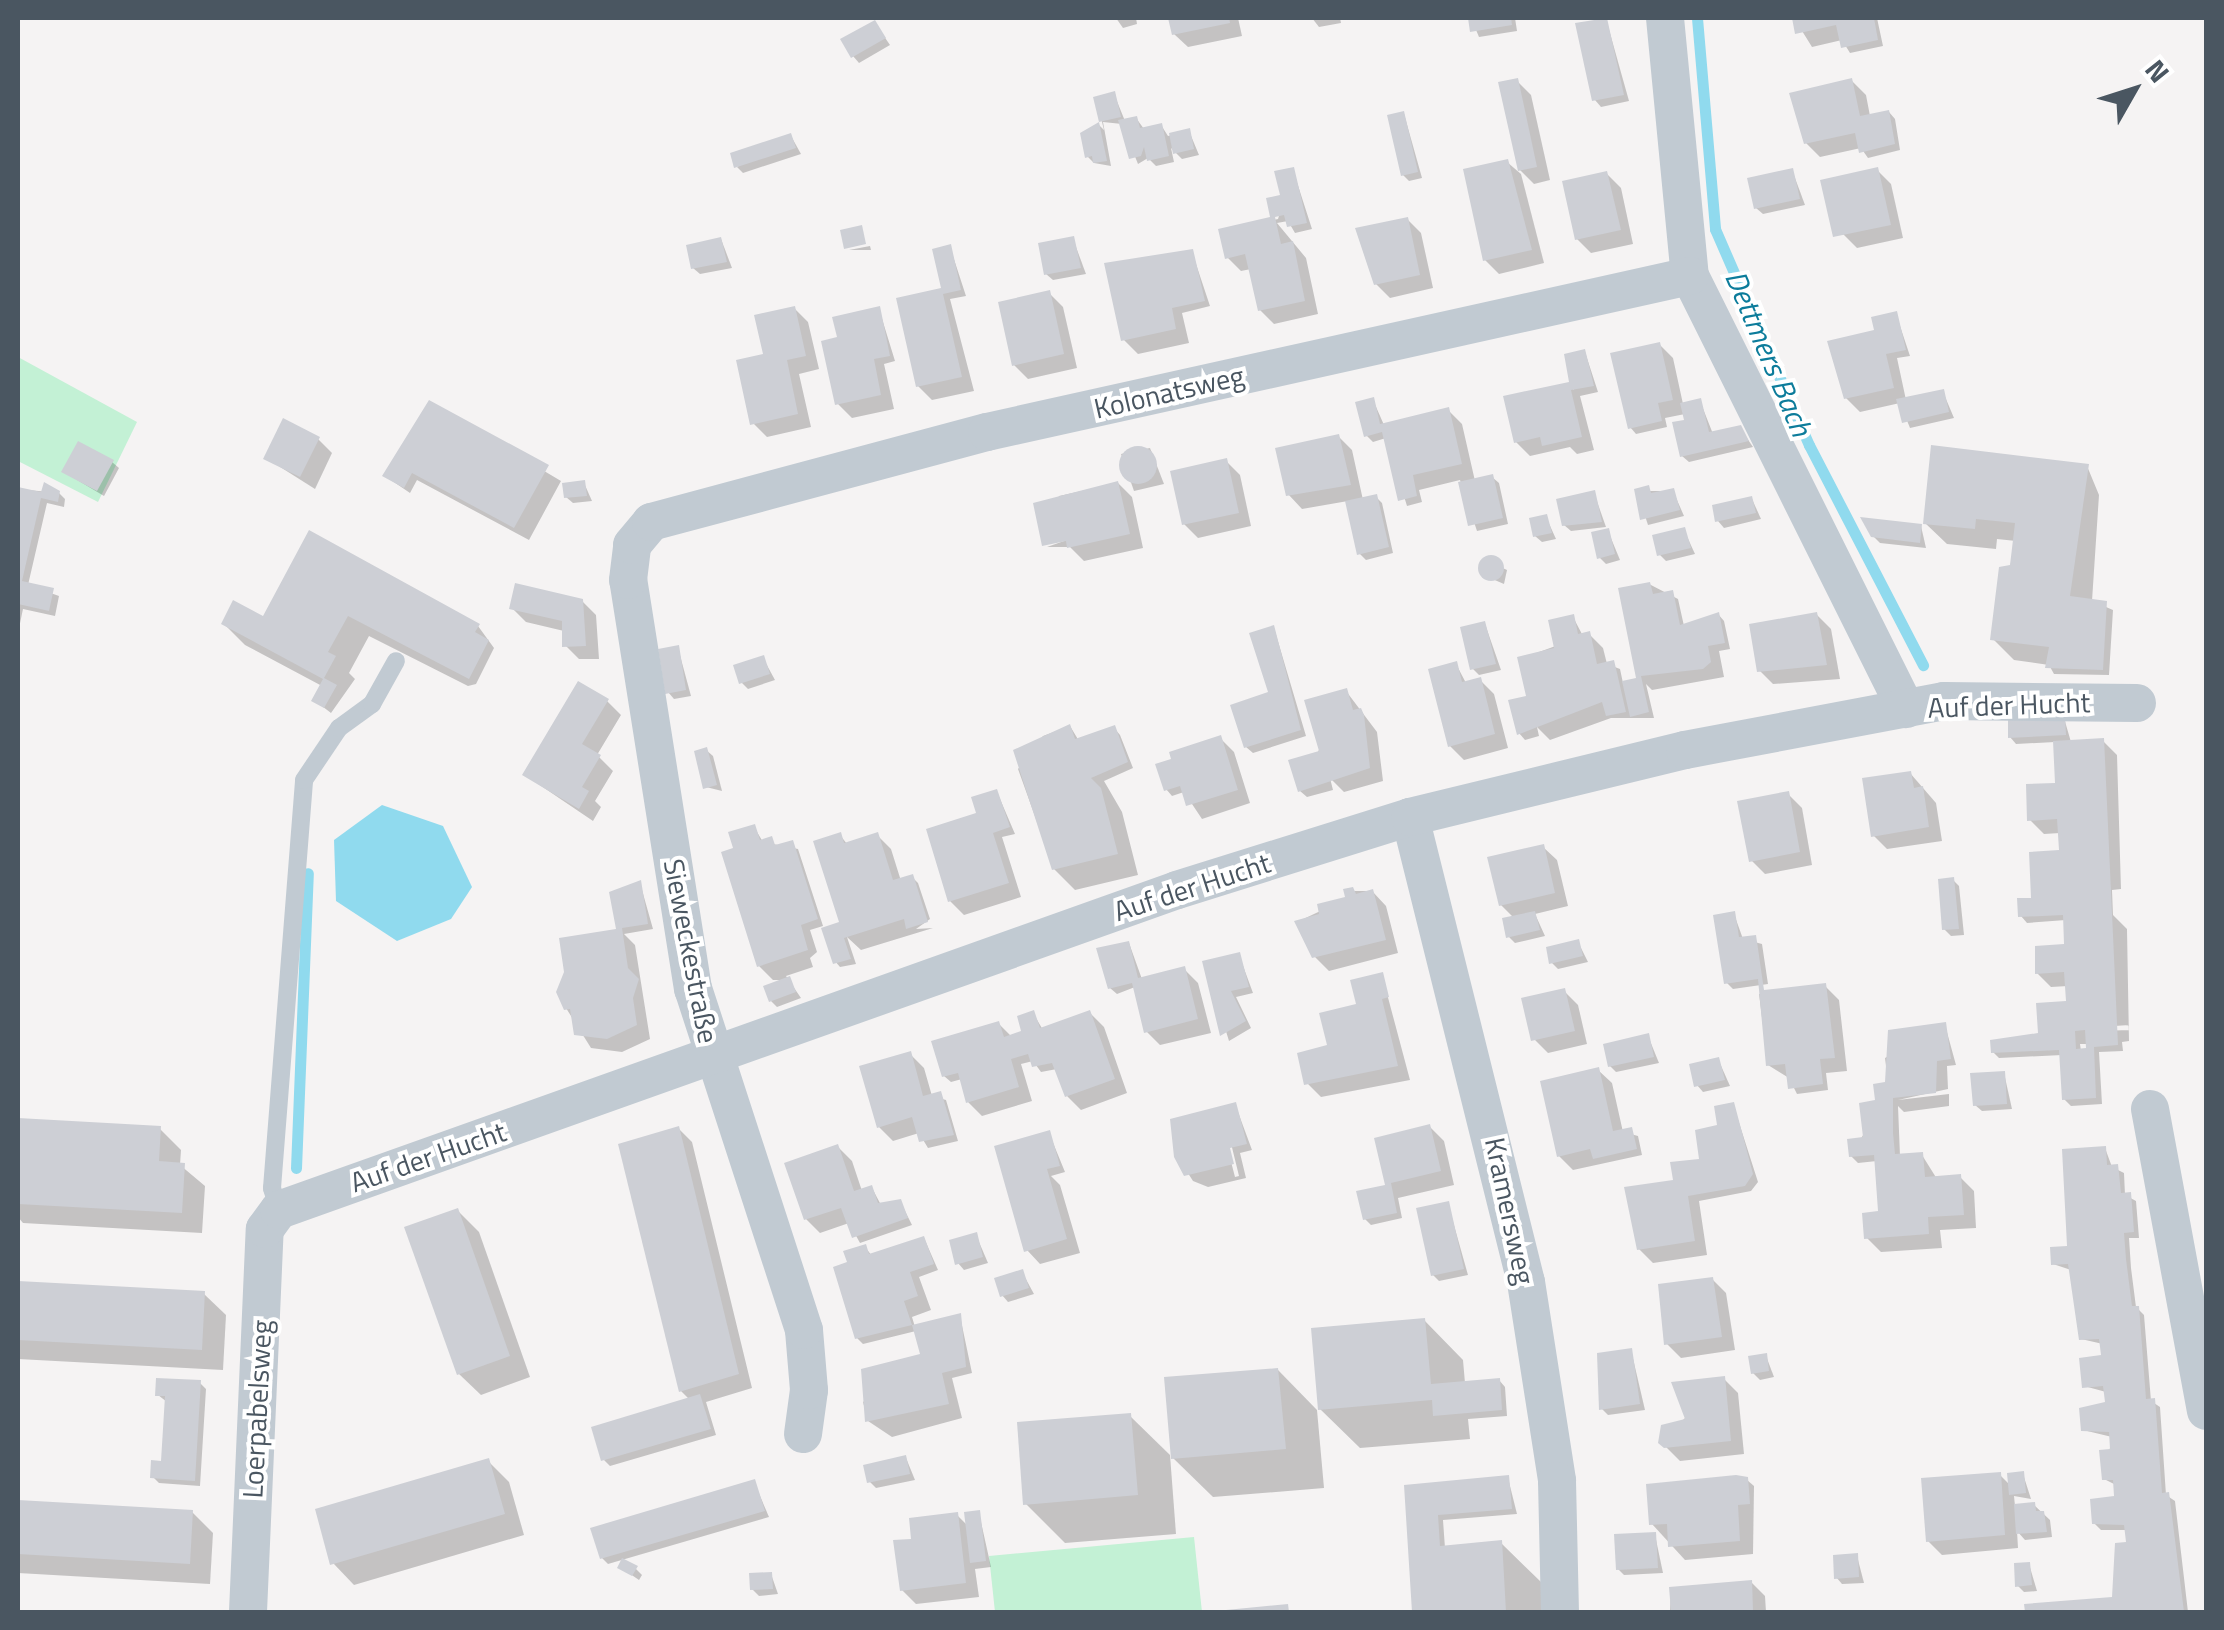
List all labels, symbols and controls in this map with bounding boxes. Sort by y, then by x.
north arrow [2084,40,2184,140]
text: N [2135,50,2181,92]
water label: Dettmers Bach [1718,265,1820,441]
street label: Kolonatsweg [1091,358,1247,426]
street label: Auf der Hucht [1927,685,2091,725]
street label: Auf der Hucht [1110,846,1274,928]
street label: Sieweckestraße [657,856,725,1046]
street label: Auf der Hucht [346,1115,510,1199]
street label: Kramersweg [1478,1134,1542,1288]
street label: Loerpabelsweg [236,1319,278,1499]

